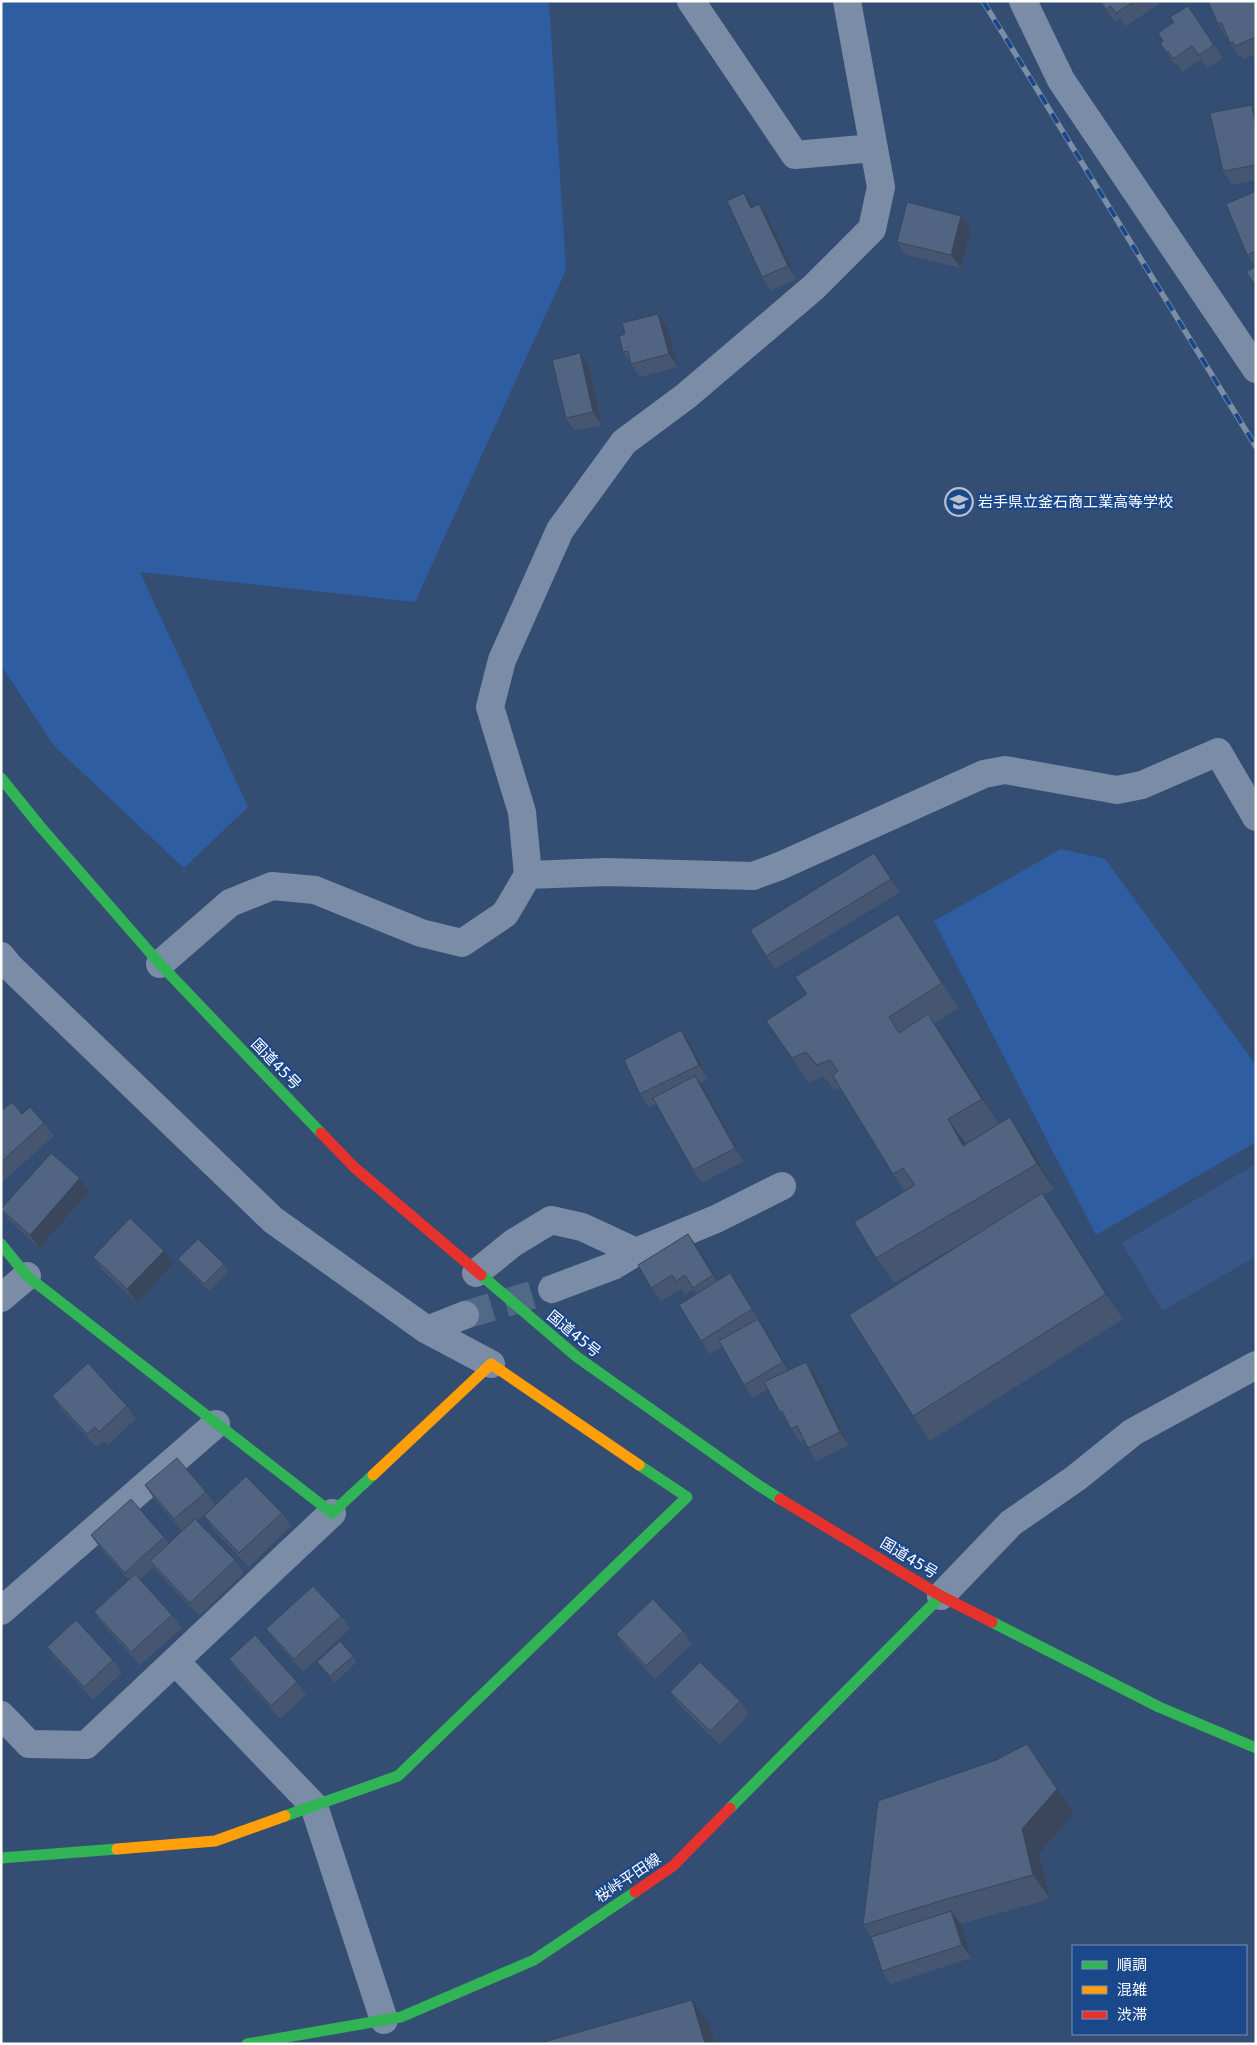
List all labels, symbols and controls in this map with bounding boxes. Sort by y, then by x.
school or university icon: 岩手県立釜石商工業高等学校 [944,487,974,517]
place label: 岩手県立釜石商工業高等学校 [978,493,1173,511]
street label: 国道45号 [247,1035,305,1093]
street label: 国道45号 [543,1307,605,1361]
street label: 国道45号 [877,1534,941,1582]
street label: 桜峠平田線 [592,1850,664,1906]
legend [1072,1945,1247,2035]
text: 順調 [1117,1956,1147,1974]
text: 混雑 [1117,1981,1147,1999]
text: 渋滞 [1117,2006,1147,2024]

